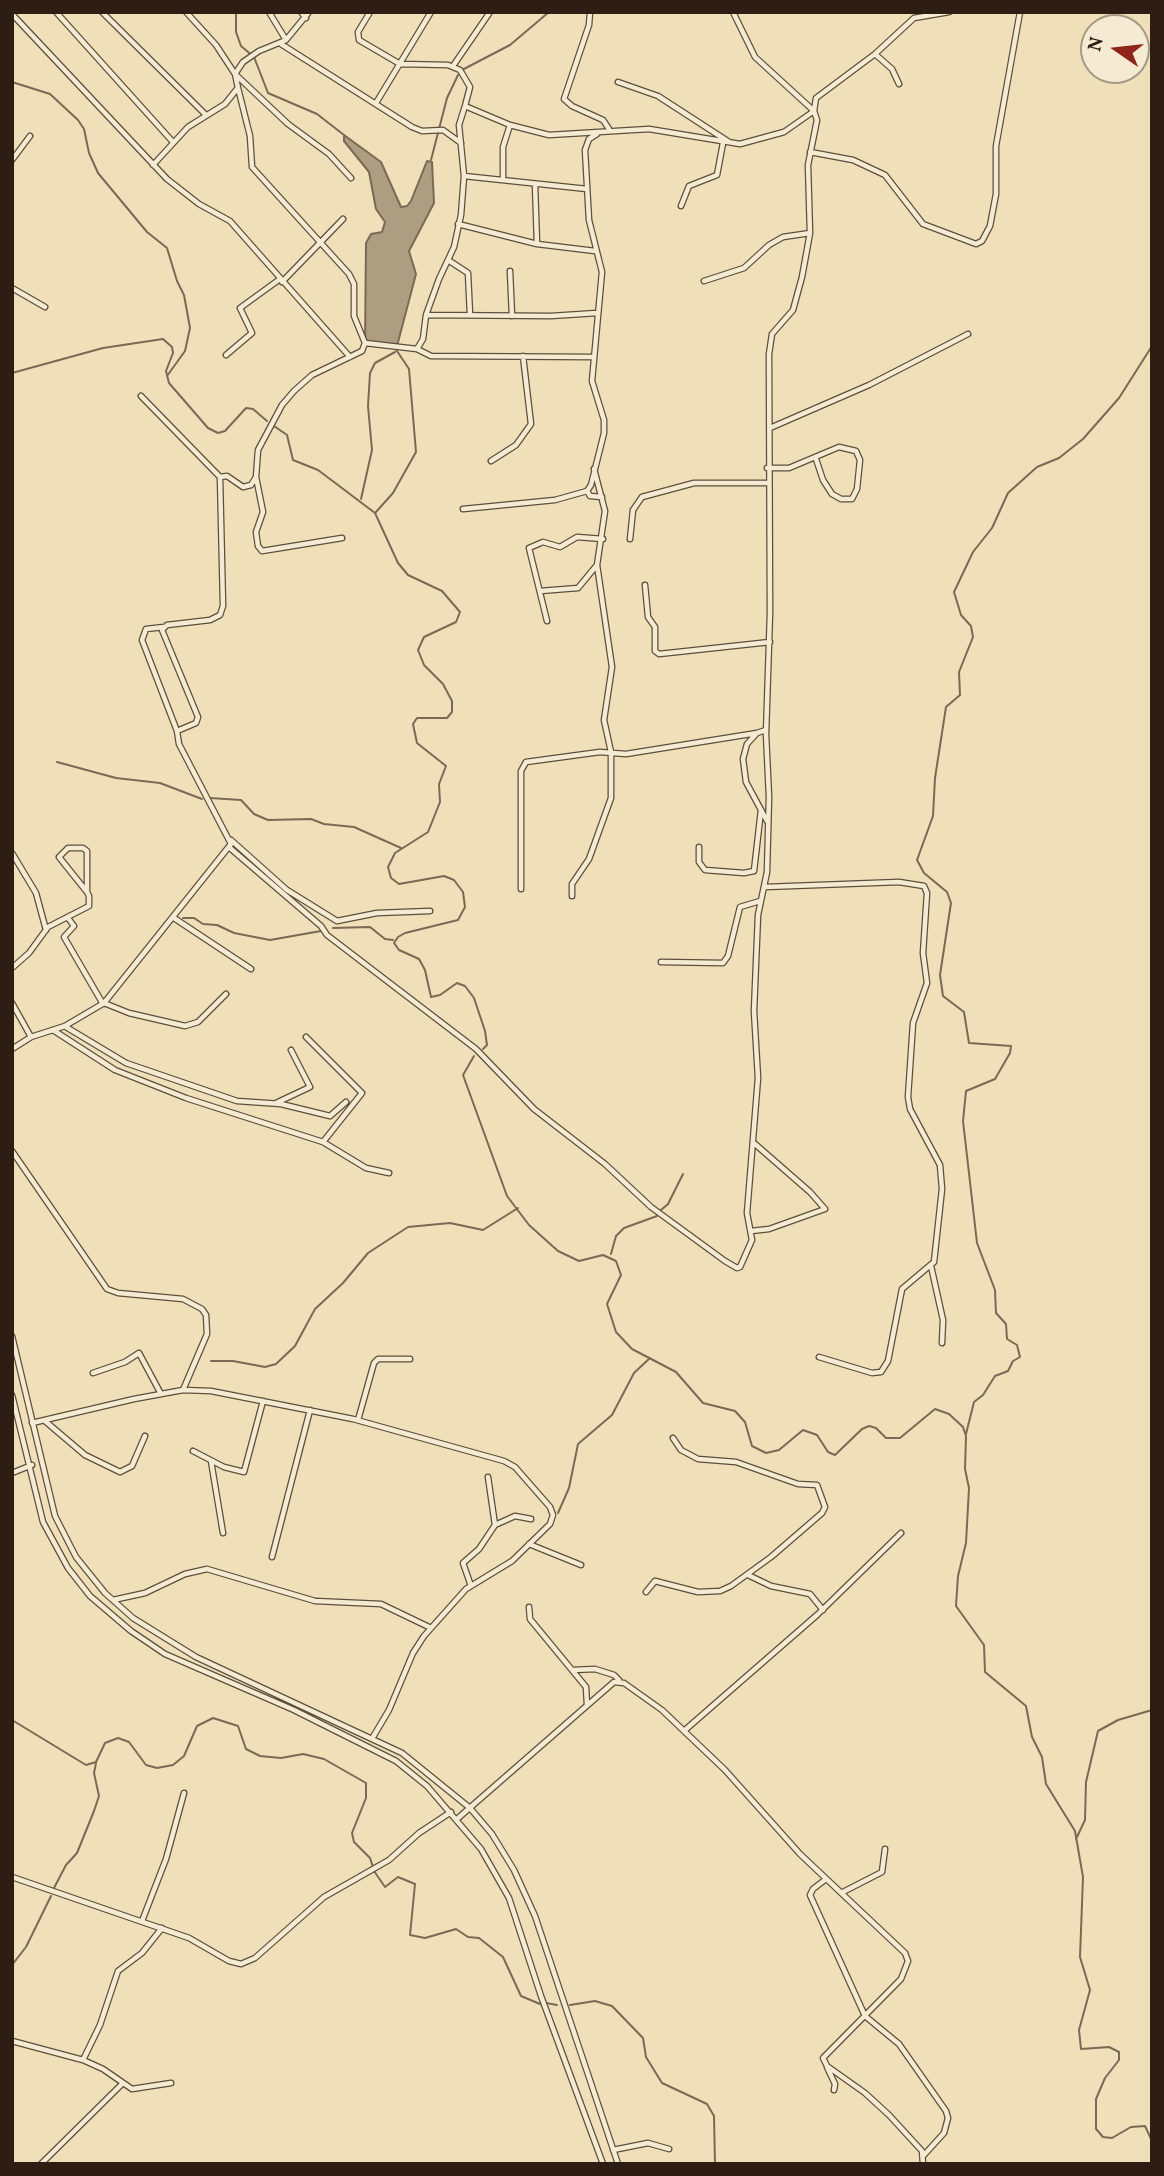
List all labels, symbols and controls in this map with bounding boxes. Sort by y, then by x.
north arrow [1080,14,1150,84]
text: N [1082,35,1111,54]

